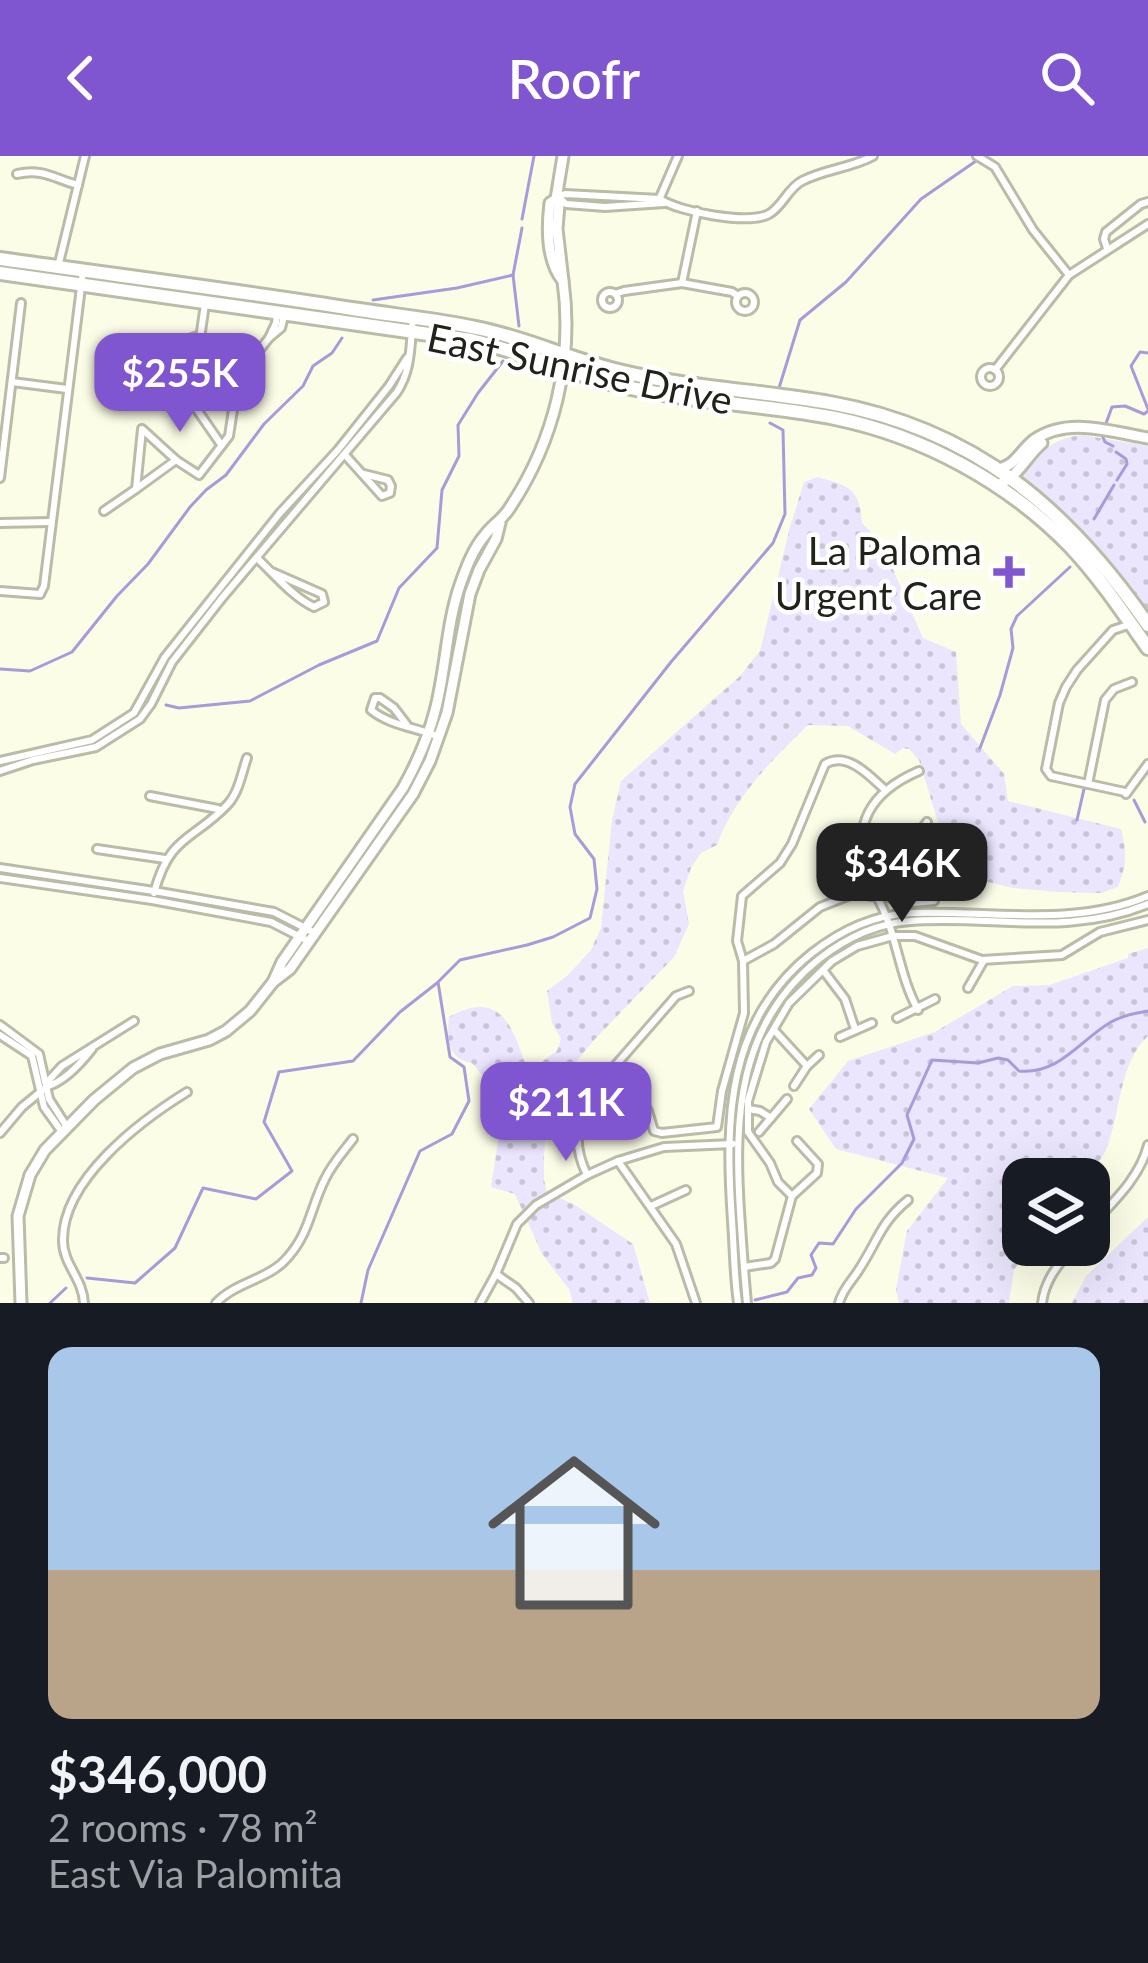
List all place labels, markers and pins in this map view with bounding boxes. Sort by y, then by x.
pin: $255K [96,333,264,435]
place label: La Paloma Urgent Care [775,527,982,618]
marker: La Paloma Urgent Care [993,556,1025,588]
pin: $346K [818,823,986,925]
pin: $211K [482,1062,650,1164]

